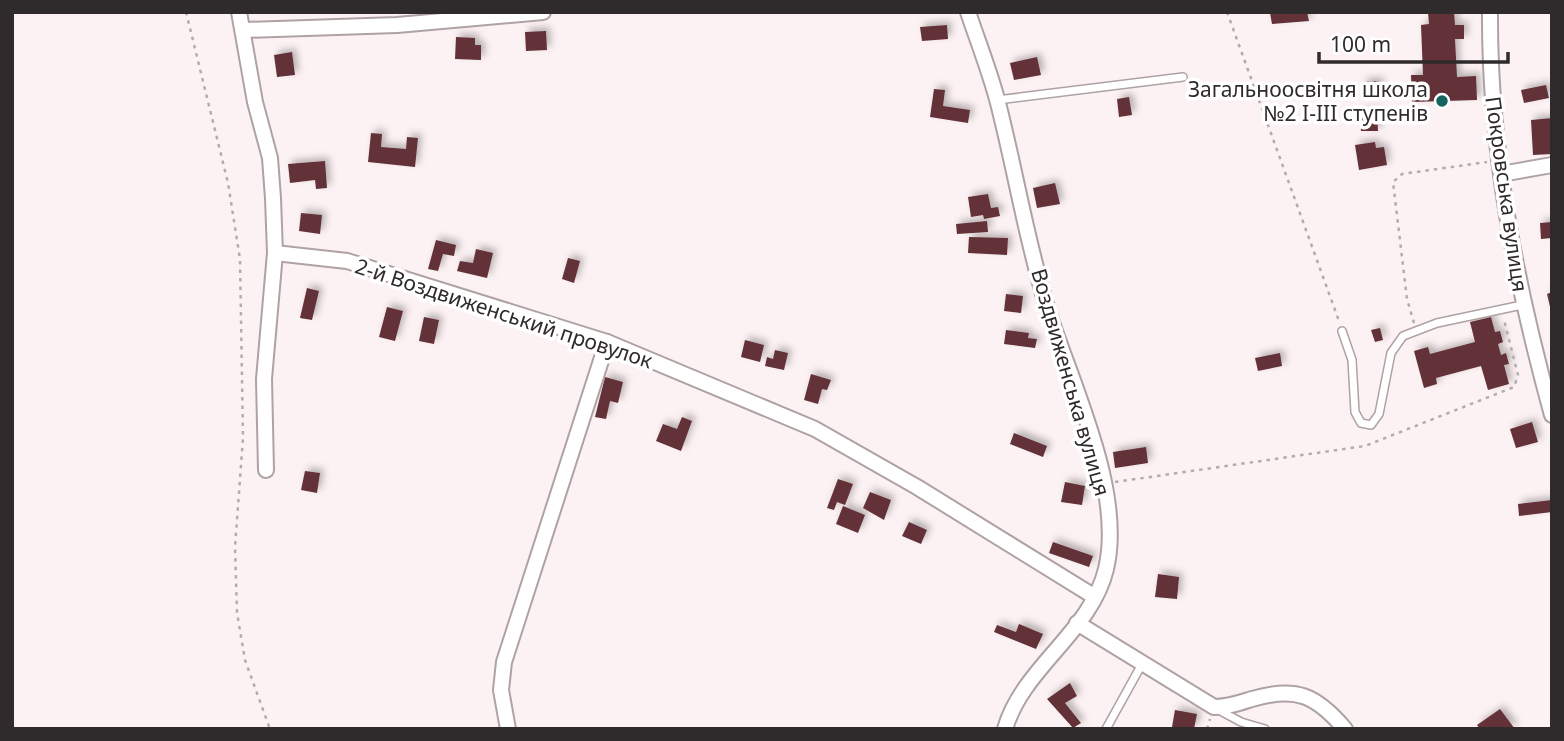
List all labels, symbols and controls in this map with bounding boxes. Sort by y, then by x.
scale bar [1319,21,1508,65]
text: 100 m [1330,30,1391,58]
place label: Загальноосвітня школа №2 I-III ступенів [1188,75,1428,127]
marker: Загальноосвітня школа №2 I-III ступенів [1434,93,1450,109]
street label: Покровська вулиця [1479,94,1535,294]
street label: 2-й Воздвиженський провулок [352,252,656,374]
street label: Воздвиженська вулиця [1025,265,1117,499]

